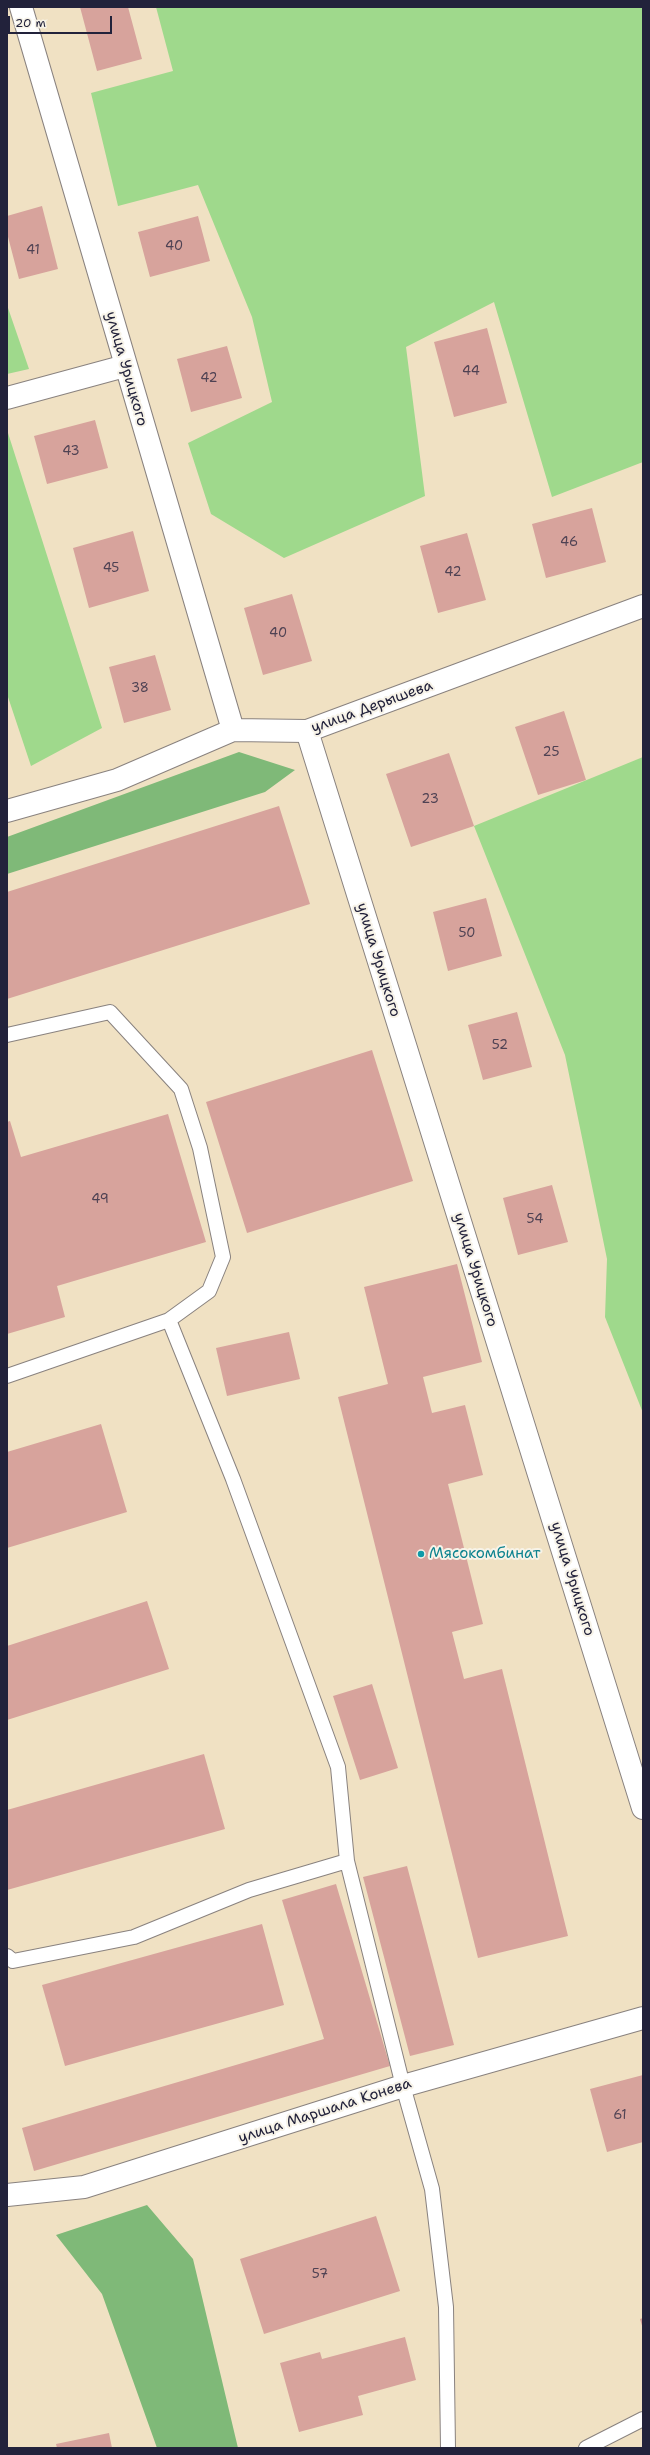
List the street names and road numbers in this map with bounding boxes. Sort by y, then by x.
street label: улица Урицкого [101,310,151,428]
street label: улица Дерышева [309,677,435,737]
street label: улица Урицкого [352,901,404,1019]
street label: улица Урицкого [449,1211,501,1329]
street label: улица Урицкого [546,1520,598,1638]
street label: улица Маршала Конева [236,2075,414,2147]

